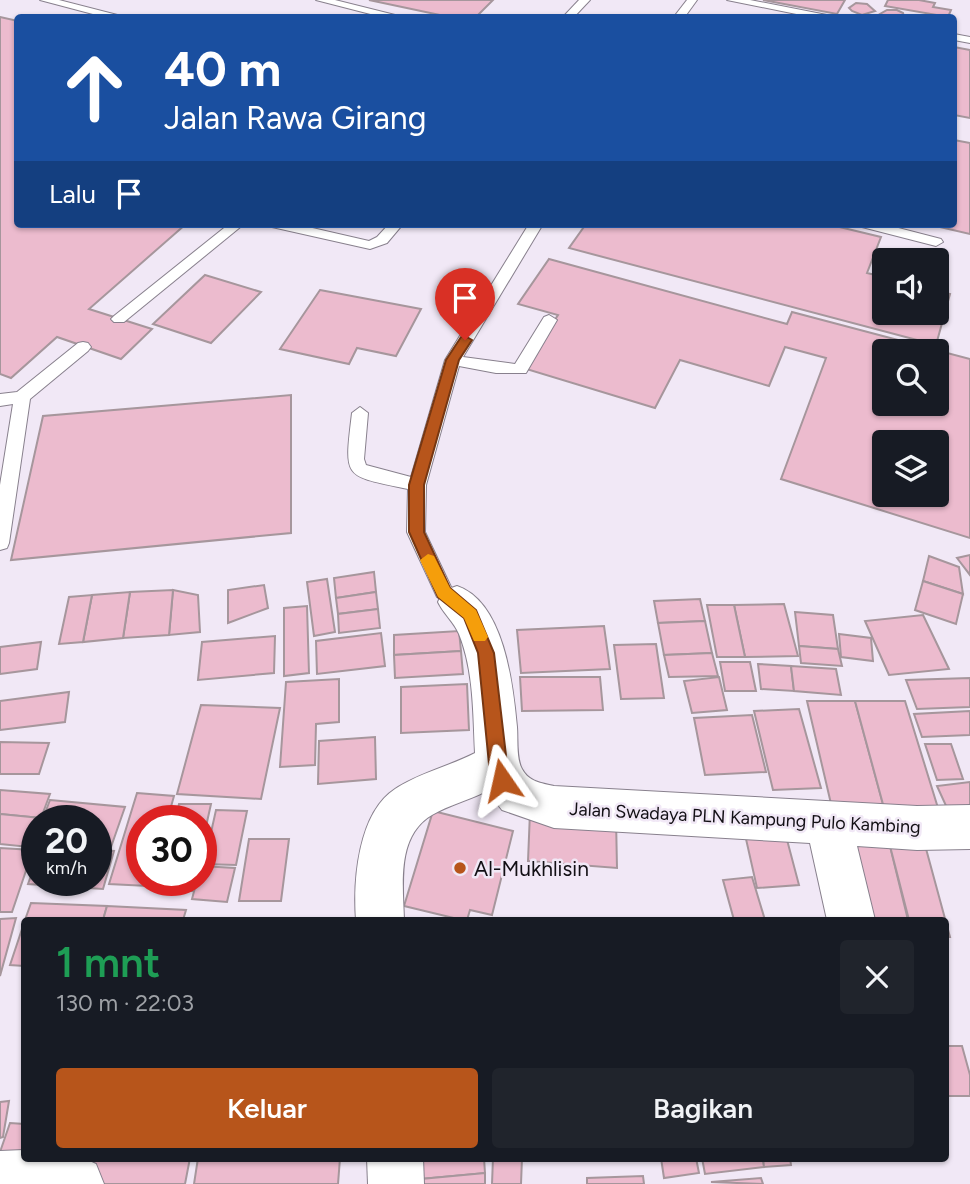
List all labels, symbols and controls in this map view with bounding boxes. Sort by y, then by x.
text: 40 m [164,39,281,98]
icon: ahead [49,42,140,133]
text: Jalan Rawa Girang [164,99,427,137]
icon: arrive [110,175,148,213]
text: Lalu [49,178,96,210]
map controls [872,248,949,507]
button: sound [872,248,949,325]
pin [435,268,495,340]
icon: arrive [446,279,484,317]
button: search [872,339,949,416]
button: layers [872,430,949,507]
position arrow [465,743,539,817]
street label: Jalan Swadaya PLN Kampung Pulo Kambing [569,798,921,838]
speed limit sign: 30 [126,805,217,896]
text: 20 [45,820,88,862]
place label: Al-Mukhlisin [474,856,589,881]
text: km/h [46,857,87,879]
marker: Al-Mukhlisin [452,860,468,876]
text: 1 mnt [56,937,160,988]
button: close [840,940,914,1014]
text: 130 m · 22:03 [56,989,194,1017]
button: Keluar [56,1068,478,1148]
button: Bagikan [492,1068,914,1148]

